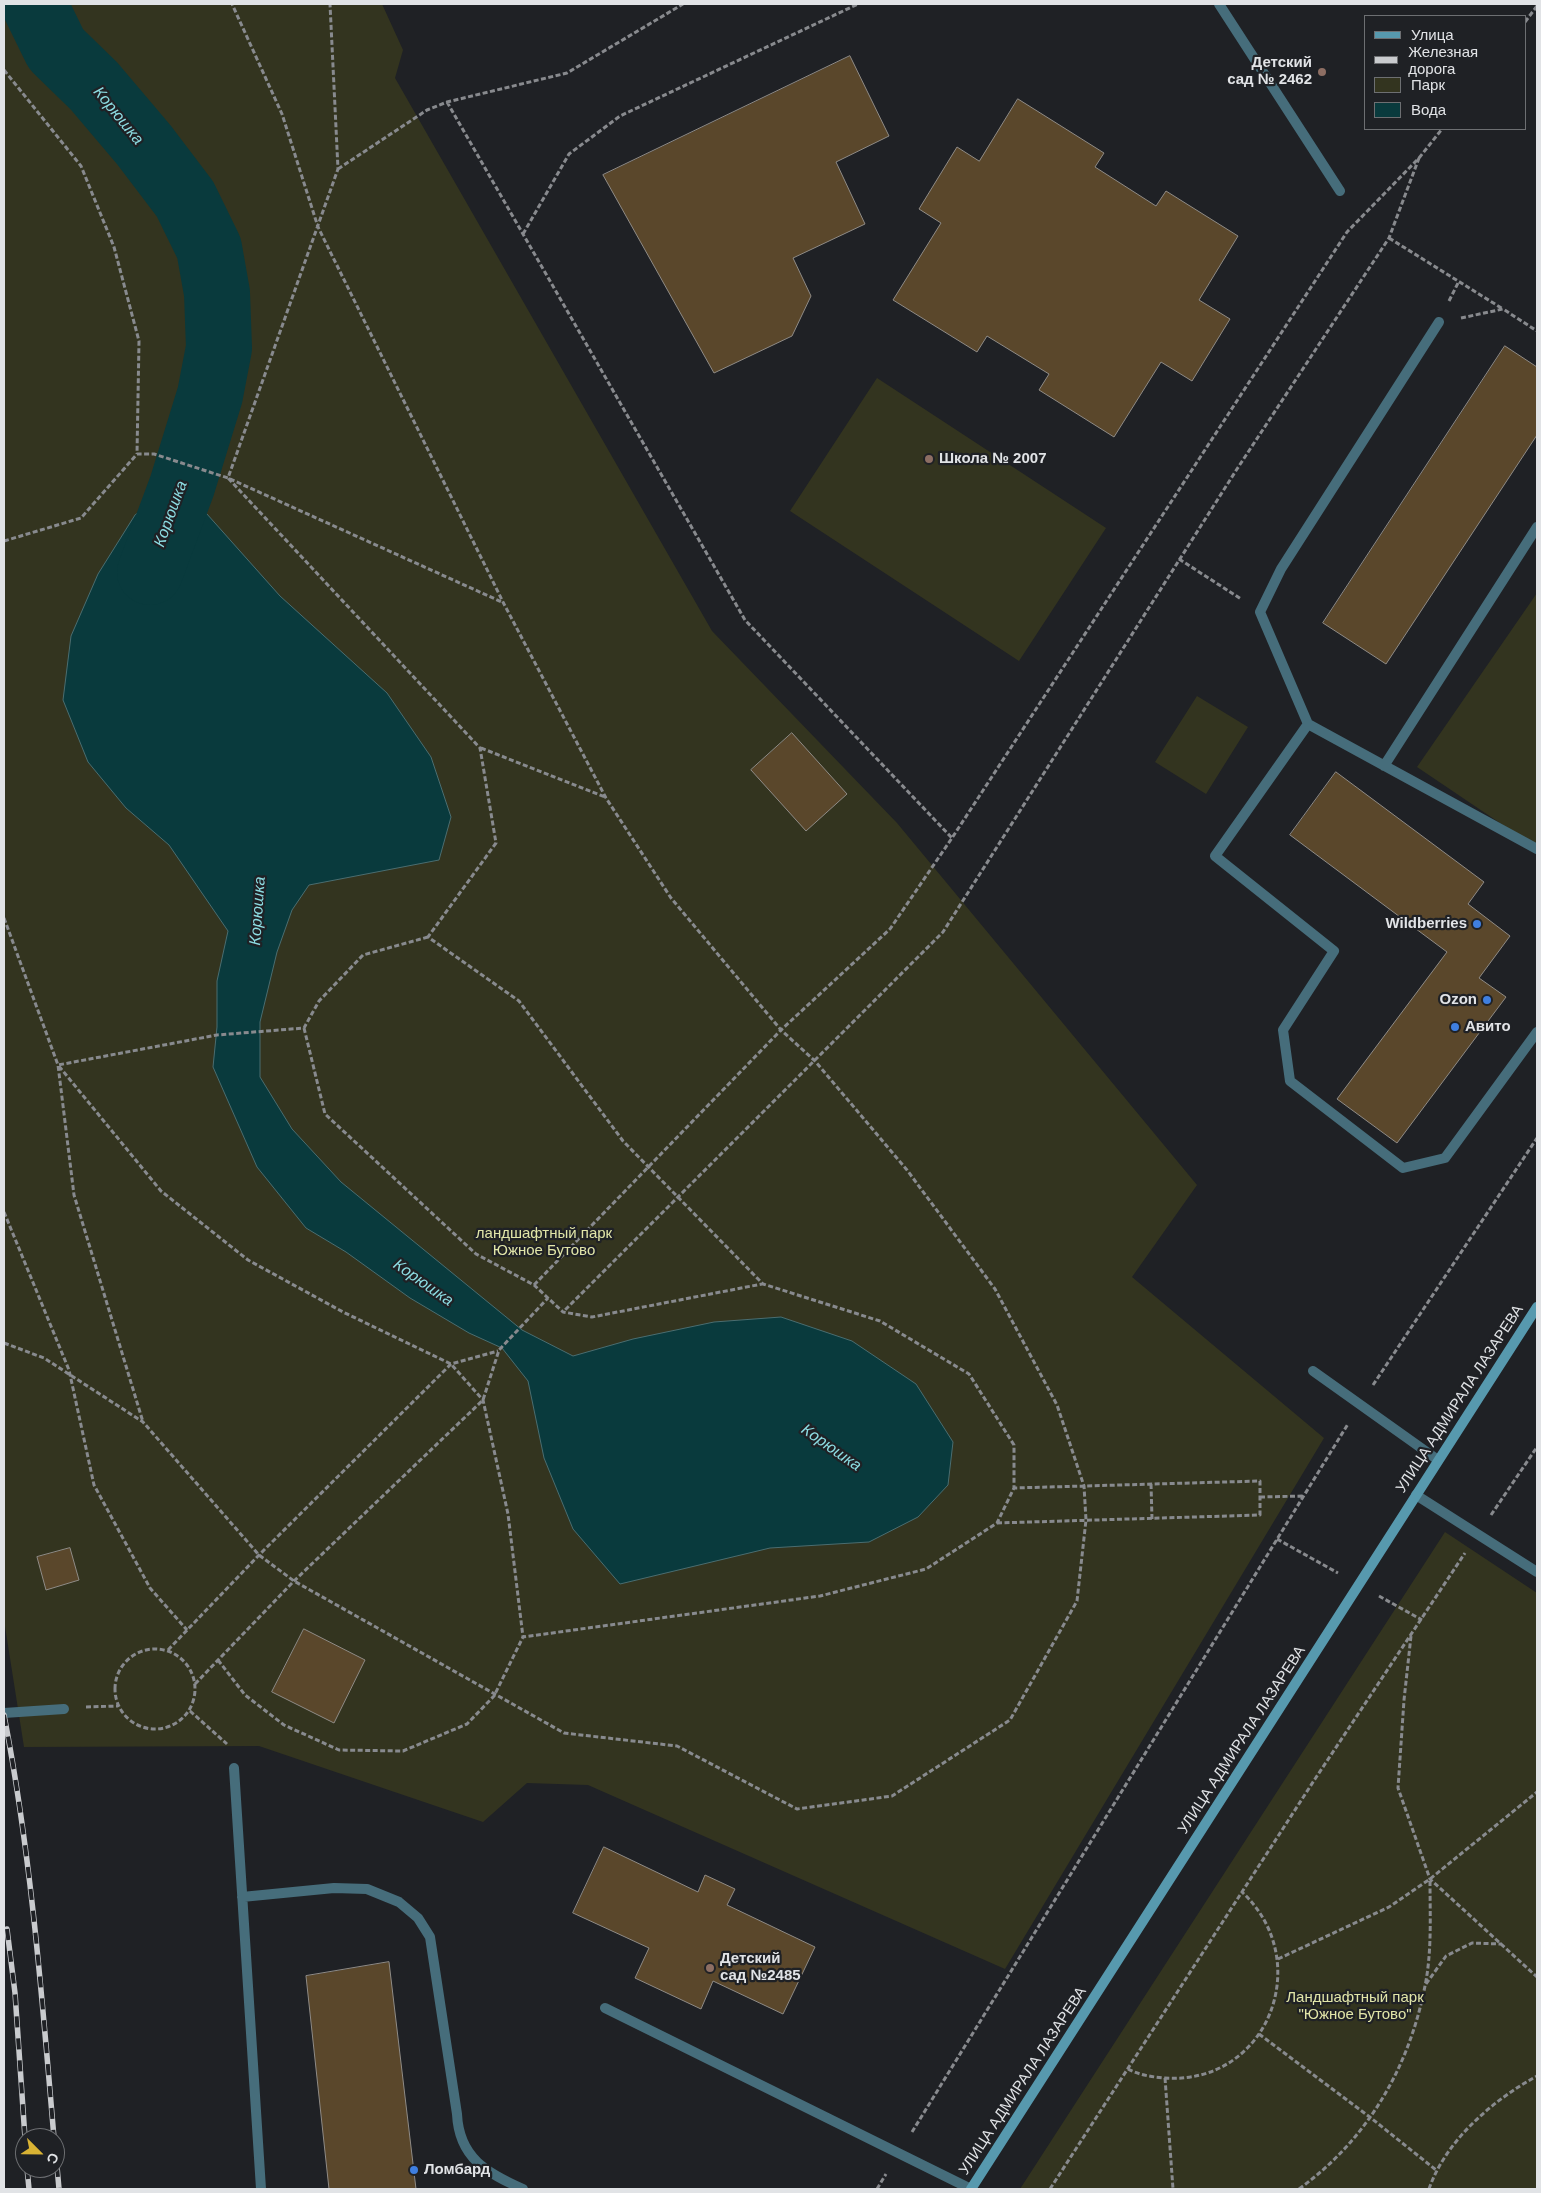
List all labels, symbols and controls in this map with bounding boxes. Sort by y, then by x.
legend [1364,15,1526,130]
text: Улица [1411,26,1454,43]
text: Железная дорога [1408,43,1478,77]
place label: Детский сад № 2462 [1227,54,1312,89]
marker: Детский сад № 2462 [1316,66,1328,78]
text: Парк [1411,76,1445,93]
water label: Корюшка [89,83,147,149]
text: Вода [1411,101,1446,118]
place label: Школа № 2007 [939,450,1046,468]
marker: Школа № 2007 [923,453,935,465]
water label: Корюшка [150,478,192,550]
water label: Корюшка [246,876,270,946]
place label: Wildberries [1385,915,1467,933]
marker: Wildberries [1471,918,1483,930]
place label: Ozon [1440,991,1477,1009]
marker: Ozon [1481,994,1493,1006]
place label: Авито [1465,1018,1511,1036]
marker: Авито [1449,1021,1461,1033]
park label: ландшафтный парк Южное Бутово [476,1225,612,1260]
water label: Корюшка [389,1255,457,1311]
street label: УЛИЦА АДМИРАЛА ЛАЗАРЕВА [1392,1302,1528,1496]
water label: Корюшка [797,1420,865,1476]
street label: УЛИЦА АДМИРАЛА ЛАЗАРЕВА [1174,1643,1310,1837]
place label: Детский сад №2485 [720,1950,801,1985]
marker: Детский сад №2485 [704,1962,716,1974]
street label: УЛИЦА АДМИРАЛА ЛАЗАРЕВА [955,1984,1091,2178]
park label: Ландшафтный парк "Южное Бутово" [1286,1989,1424,2024]
north arrow [15,2128,65,2178]
text: С [44,2151,62,2166]
place label: Ломбард [424,2161,490,2179]
marker: Ломбард [408,2164,420,2176]

